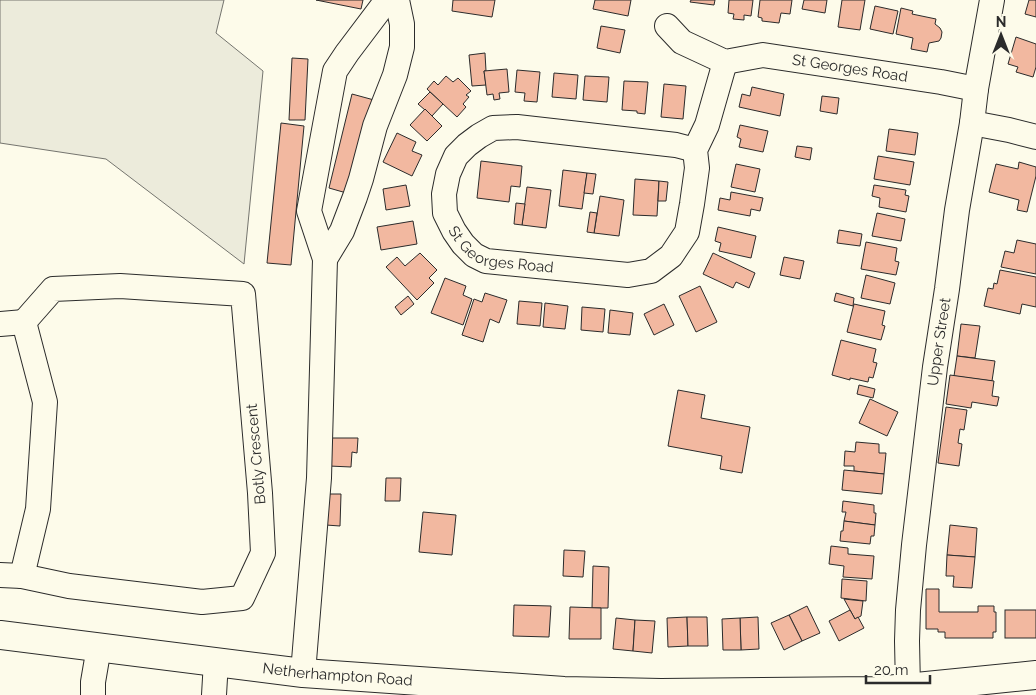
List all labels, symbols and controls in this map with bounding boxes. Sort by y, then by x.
north arrow [976,10,1026,60]
text: N [996,14,1006,30]
street label: St Georges Road [791,51,909,86]
street label: St Georges Road [444,223,554,277]
street label: Upper Street [924,296,955,387]
street label: Botly Crescent [243,403,269,505]
scale bar [866,652,930,684]
street label: Netherhampton Road [262,659,413,690]
text: 20 m [874,661,909,679]

